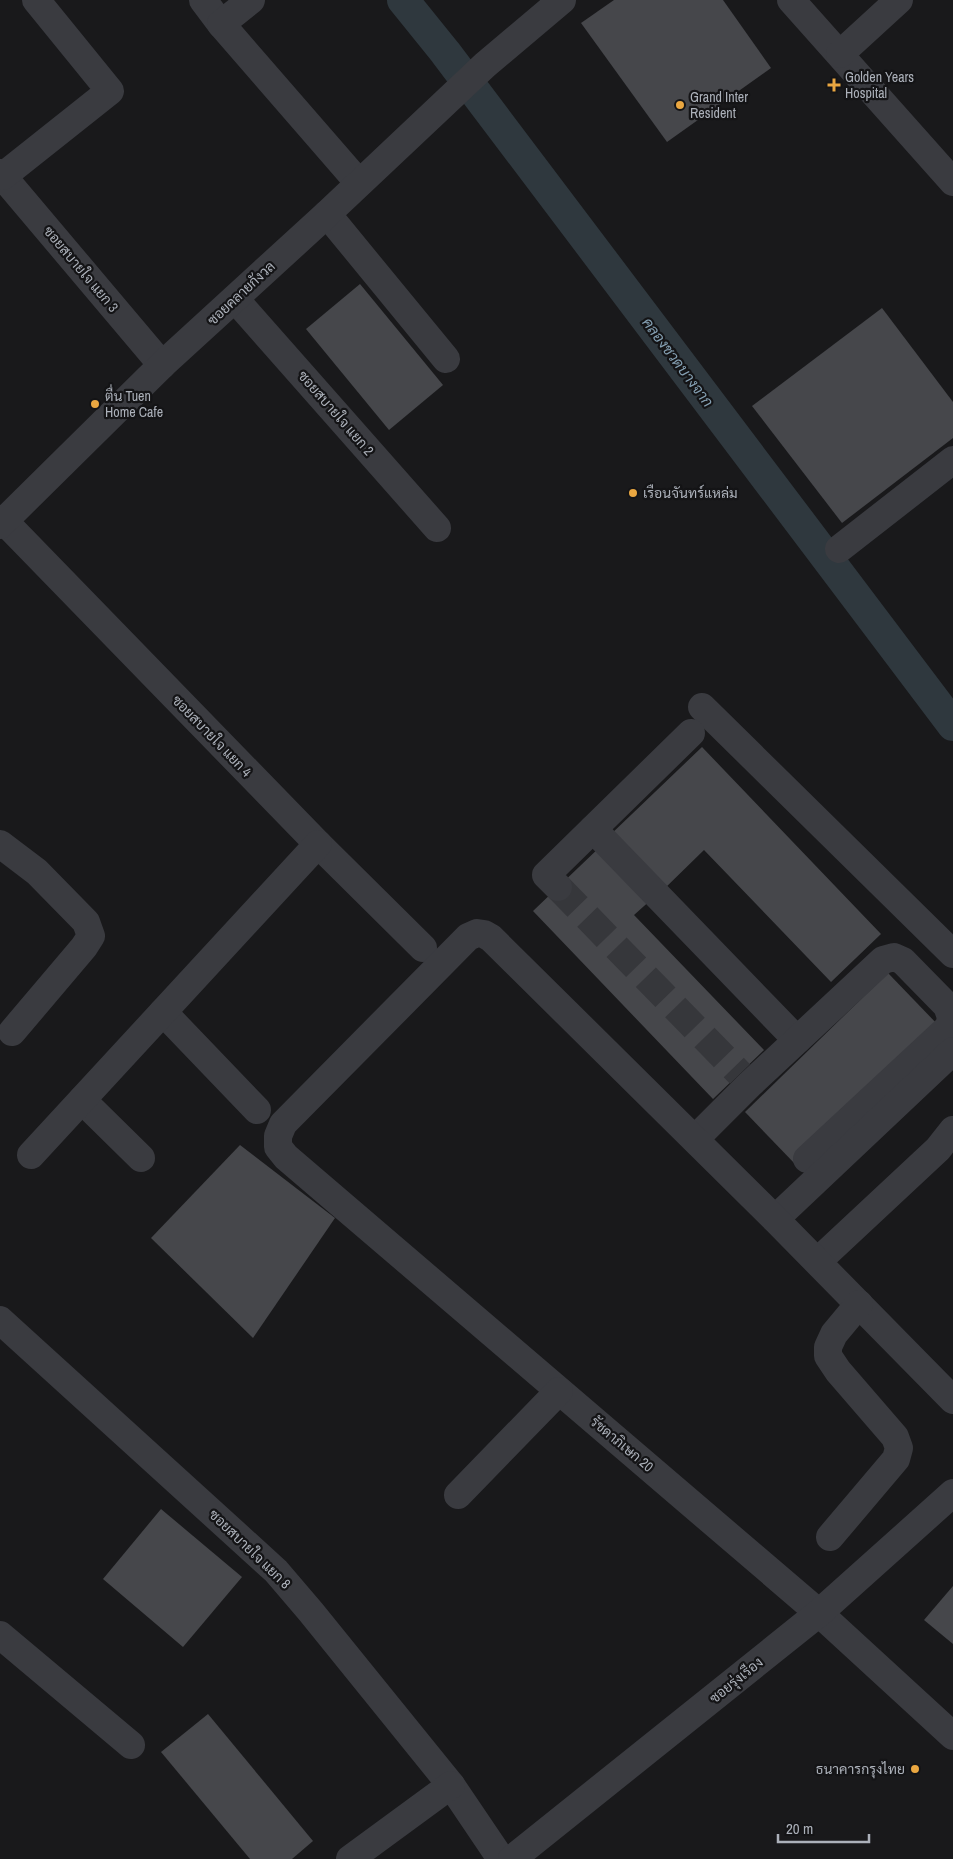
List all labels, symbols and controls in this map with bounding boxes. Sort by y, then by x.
place label: Golden Years Hospital [845,68,914,102]
marker: Golden Years Hospital [827,78,841,92]
place label: Grand Inter Resident [690,88,748,122]
marker: Grand Inter Resident [674,99,686,111]
street label: ซอยสบายใจ แยก 3 [40,222,122,316]
street label: ซอยคลายกังวล [203,257,279,329]
water label: คลองชวดบางจาก [637,313,719,411]
street label: ซอยสบายใจ แยก 2 [294,367,378,459]
place label: ตื่น Tuen Home Cafe [105,384,163,421]
marker: ตื่น Tuen Home Cafe [89,398,101,410]
place label: เรือนจันทร์แหล่ม [643,484,738,502]
marker: เรือนจันทร์แหล่ม [627,487,639,499]
street label: ซอยสบายใจ แยก 4 [168,691,256,781]
street label: รัชดาภิเษก 20 [587,1412,657,1476]
street label: ซอยสบายใจ แยก 8 [205,1505,295,1593]
street label: ซอยรุ่งเรือง [706,1653,767,1708]
place label: ธนาคารกรุงไทย [816,1760,905,1779]
marker: ธนาคารกรุงไทย [909,1763,921,1775]
scale bar [778,1812,869,1844]
text: 20 m [786,1818,813,1839]

